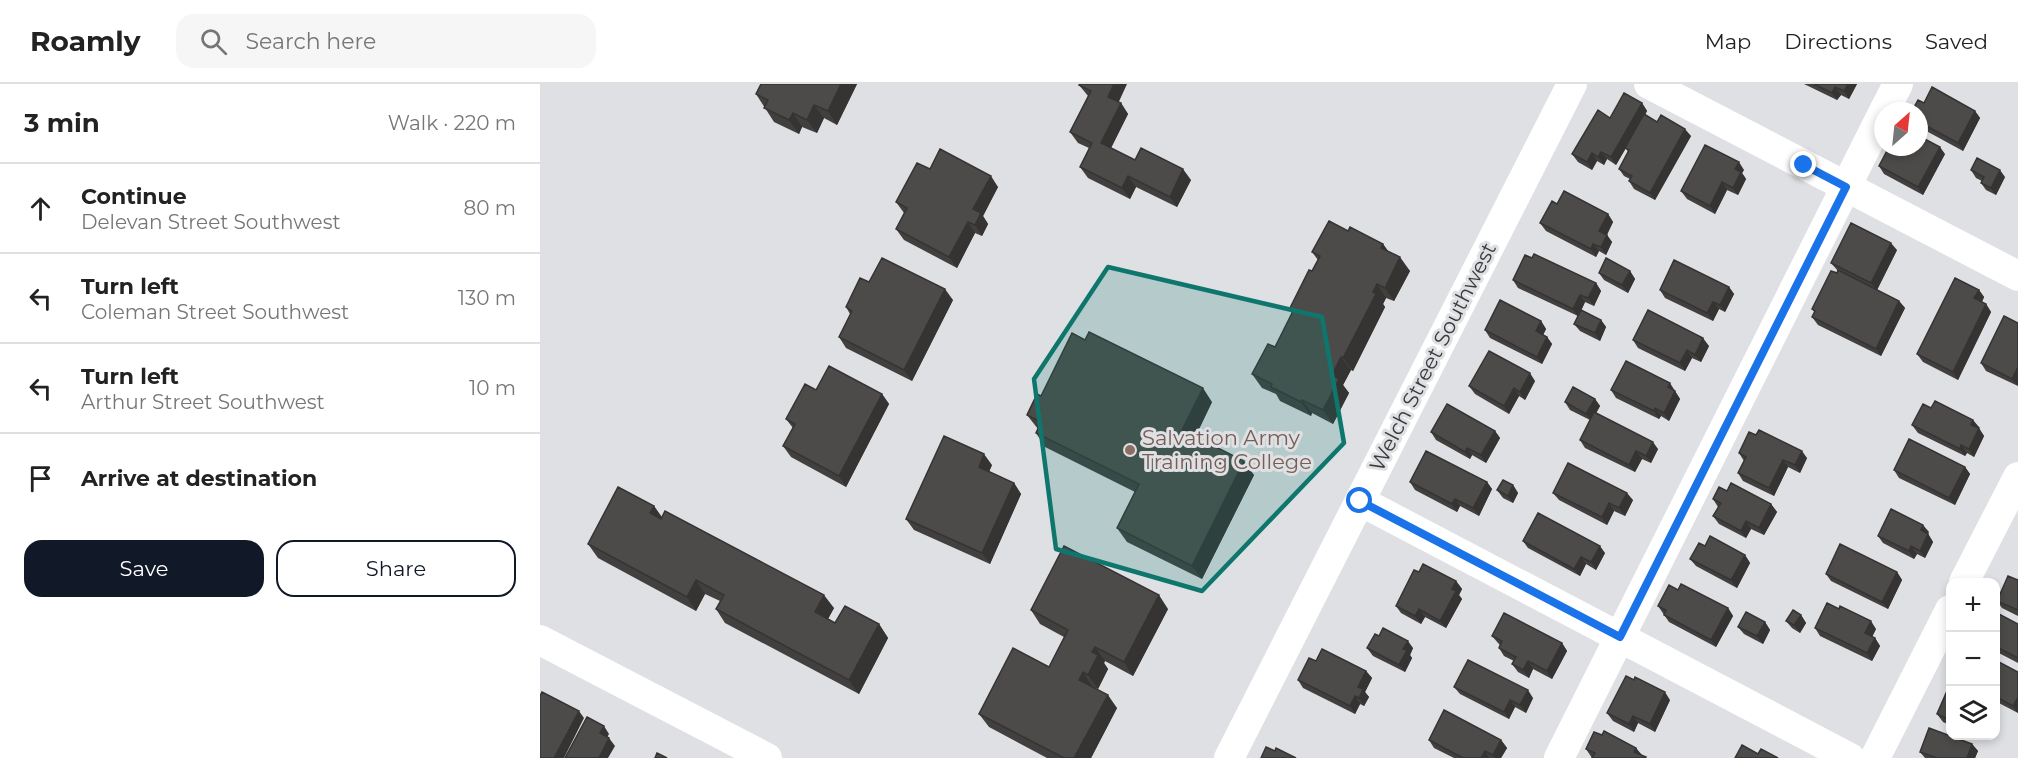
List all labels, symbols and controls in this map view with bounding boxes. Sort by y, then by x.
search box [176,14,596,68]
text: Roamly [30,24,140,58]
icon: search [197,25,230,58]
text: Search here [245,28,376,55]
text: Map [1705,29,1751,54]
text: Directions [1784,29,1892,54]
text: Saved [1925,29,1988,54]
north arrow [1874,102,1928,156]
text: 3 min [24,107,100,139]
text: Walk · 220 m [388,111,516,135]
route end [1790,151,1816,177]
text: Continue [81,183,187,210]
icon: ahead [24,192,57,225]
text: 80 m [464,196,516,220]
text: Delevan Street Southwest [81,210,341,234]
street label: Welch Street Southwest [1364,238,1501,475]
text: Turn left [81,273,179,300]
icon: left [24,282,57,315]
text: 130 m [458,286,516,310]
text: Coleman Street Southwest [81,300,349,324]
text: Turn left [81,363,179,390]
icon: left [24,372,57,405]
text: 10 m [469,376,516,400]
text: Arthur Street Southwest [81,390,325,414]
place label: Salvation Army Training College [1142,425,1312,474]
marker: Salvation Army Training College [1123,443,1137,457]
icon: arrive [24,462,57,495]
text: Arrive at destination [81,465,317,492]
route start [1346,487,1372,513]
button: Save [24,540,264,597]
button: Share [276,540,516,597]
map controls [1946,578,2000,740]
button: + [1946,578,2000,632]
button: − [1946,632,2000,686]
button: layers [1946,686,2000,740]

